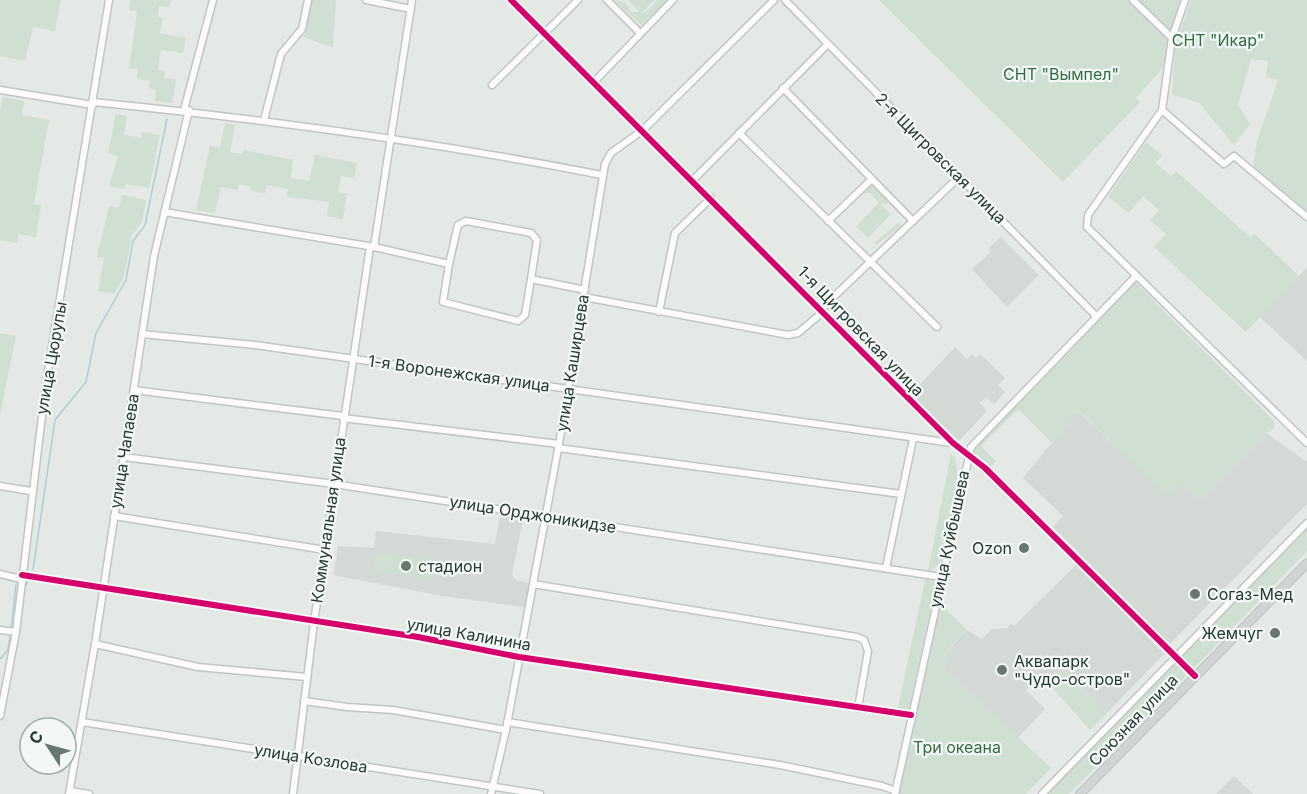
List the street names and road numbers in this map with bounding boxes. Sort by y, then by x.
street label: 2-я Щигровская улица [871,88,1011,228]
street label: 1-я Щигровская улица [794,262,928,400]
street label: улица Каширцева [551,293,593,433]
street label: улица Цюрупы [31,300,71,416]
street label: 1-я Воронежская улица [367,350,551,396]
street label: улица Чапаева [105,392,143,510]
street label: Коммунальная улица [306,436,350,604]
street label: улица Куйбышева [925,468,973,610]
street label: улица Орджоникидзе [448,491,618,537]
street label: улица Калинина [405,613,533,655]
street label: Союзная улица [1084,670,1182,770]
street label: улица Козлова [253,739,369,777]

